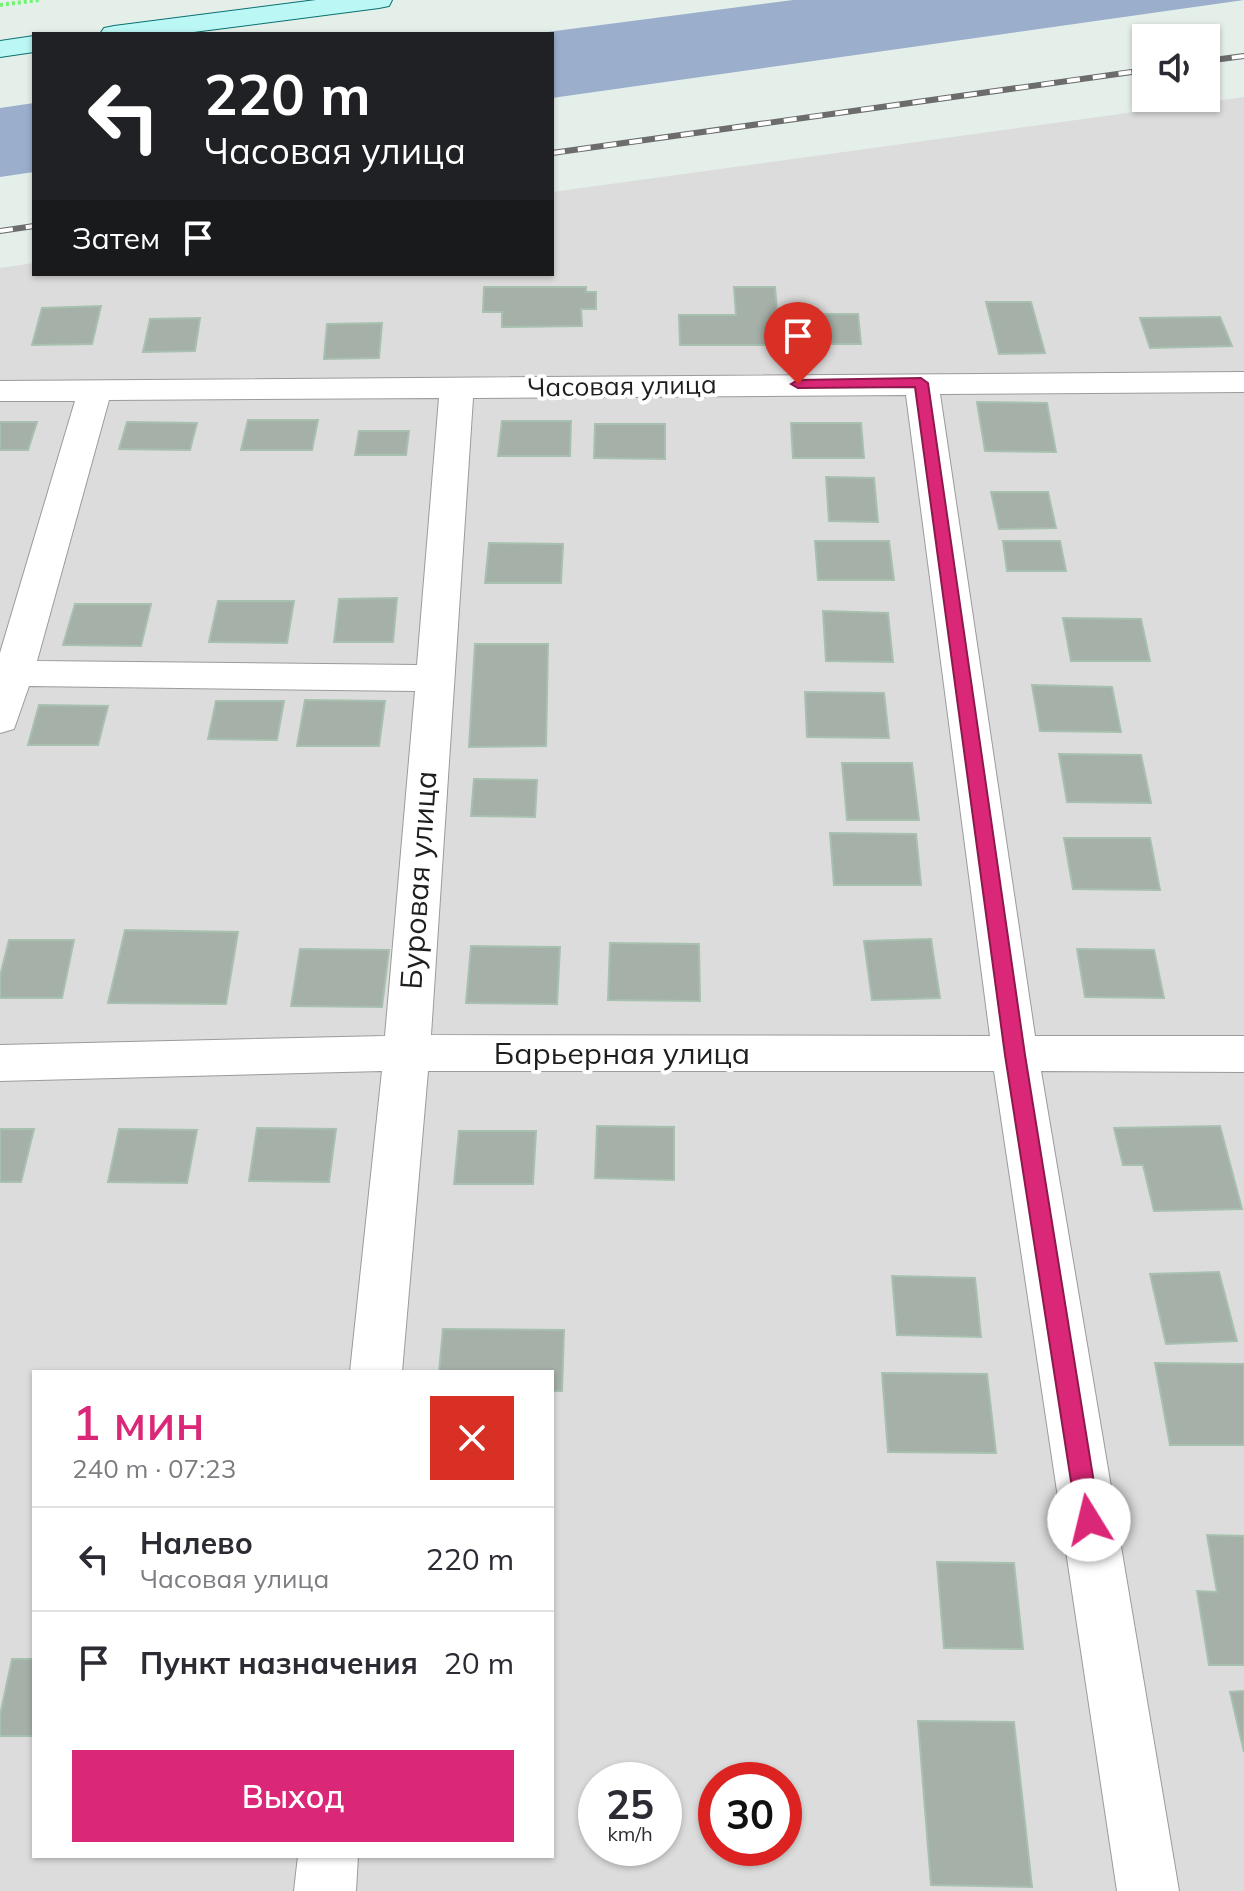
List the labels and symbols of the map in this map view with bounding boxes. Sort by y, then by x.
pin [764,302,832,384]
street label: Часовая улица [527,367,717,404]
street label: Буровая улица [391,769,445,991]
street label: Барьерная улица [494,1034,750,1072]
position arrow [1047,1478,1131,1562]
speed limit sign: 30 [698,1762,802,1866]

